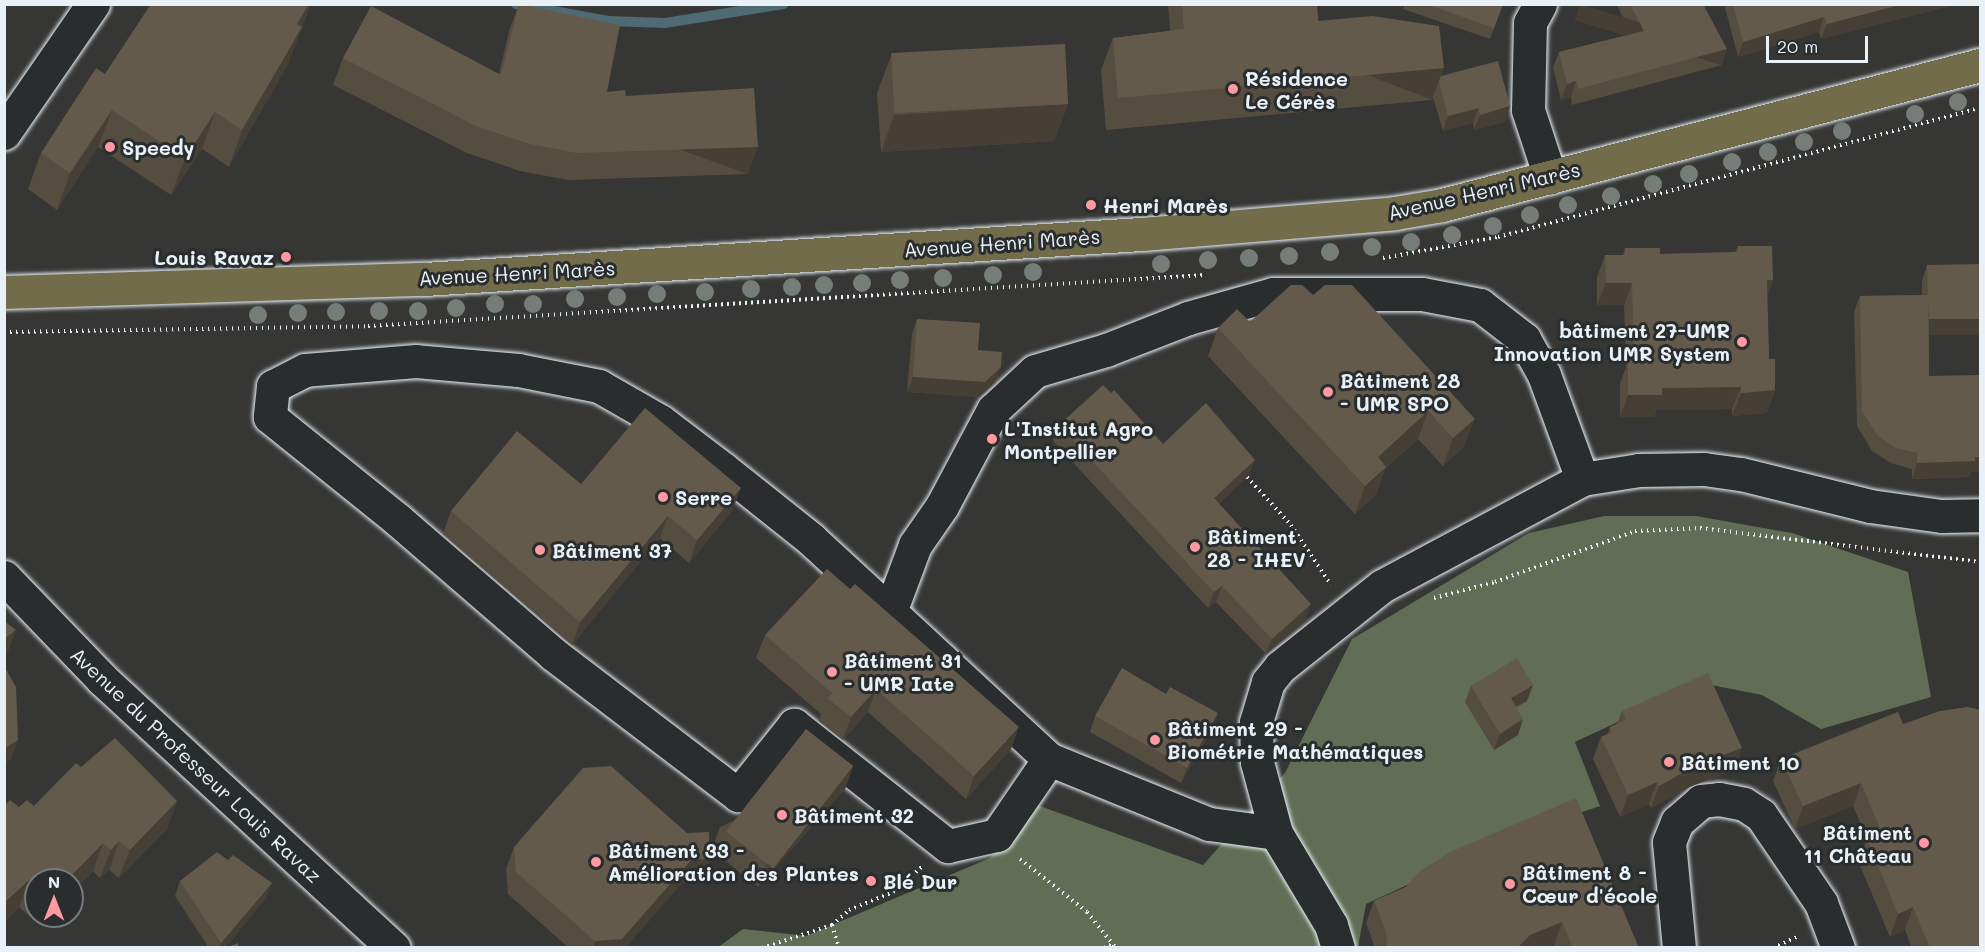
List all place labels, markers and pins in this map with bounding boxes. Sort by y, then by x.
place label: Résidence Le Cérès [1245,66,1348,113]
marker: Résidence Le Cérès [1226,82,1240,96]
place label: Speedy [122,135,194,159]
marker: Speedy [103,140,117,154]
place label: Henri Marès [1103,193,1228,217]
marker: Henri Marès [1084,198,1098,212]
place label: Louis Ravaz [154,245,274,269]
marker: Louis Ravaz [279,250,293,264]
place label: bâtiment 27-UMR Innovation UMR System [1494,318,1730,365]
marker: bâtiment 27-UMR Innovation UMR System [1735,335,1749,349]
place label: Bâtiment 28 - UMR SPO [1340,368,1460,415]
marker: Bâtiment 28 - UMR SPO [1321,385,1335,399]
place label: L'Institut Agro Montpellier [1004,416,1153,463]
marker: L'Institut Agro Montpellier [985,432,999,446]
place label: Serre [675,485,732,509]
marker: Serre [656,490,670,504]
place label: Bâtiment 28 - IHEV [1207,524,1306,571]
place label: Bâtiment 37 [552,538,672,562]
marker: Bâtiment 28 - IHEV [1188,540,1202,554]
marker: Bâtiment 37 [533,543,547,557]
place label: Bâtiment 31 - UMR Iate [844,648,962,695]
marker: Bâtiment 31 - UMR Iate [825,665,839,679]
place label: Bâtiment 29 - Biométrie Mathématiques [1167,716,1423,763]
marker: Bâtiment 29 - Biométrie Mathématiques [1148,733,1162,747]
place label: Bâtiment 10 [1681,750,1799,774]
marker: Bâtiment 10 [1662,755,1676,769]
place label: Bâtiment 32 [794,803,914,827]
marker: Bâtiment 32 [775,808,789,822]
place label: Bâtiment 11 Château [1804,820,1912,867]
marker: Bâtiment 11 Château [1917,836,1931,850]
place label: Bâtiment 33 - Amélioration des Plantes [608,838,859,885]
marker: Bâtiment 33 - Amélioration des Plantes [589,855,603,869]
place label: Bâtiment 8 - Cœur d'école [1522,861,1657,908]
place label: Blé Dur [883,869,957,893]
marker: Blé Dur [864,874,878,888]
marker: Bâtiment 8 - Cœur d'école [1503,877,1517,891]

